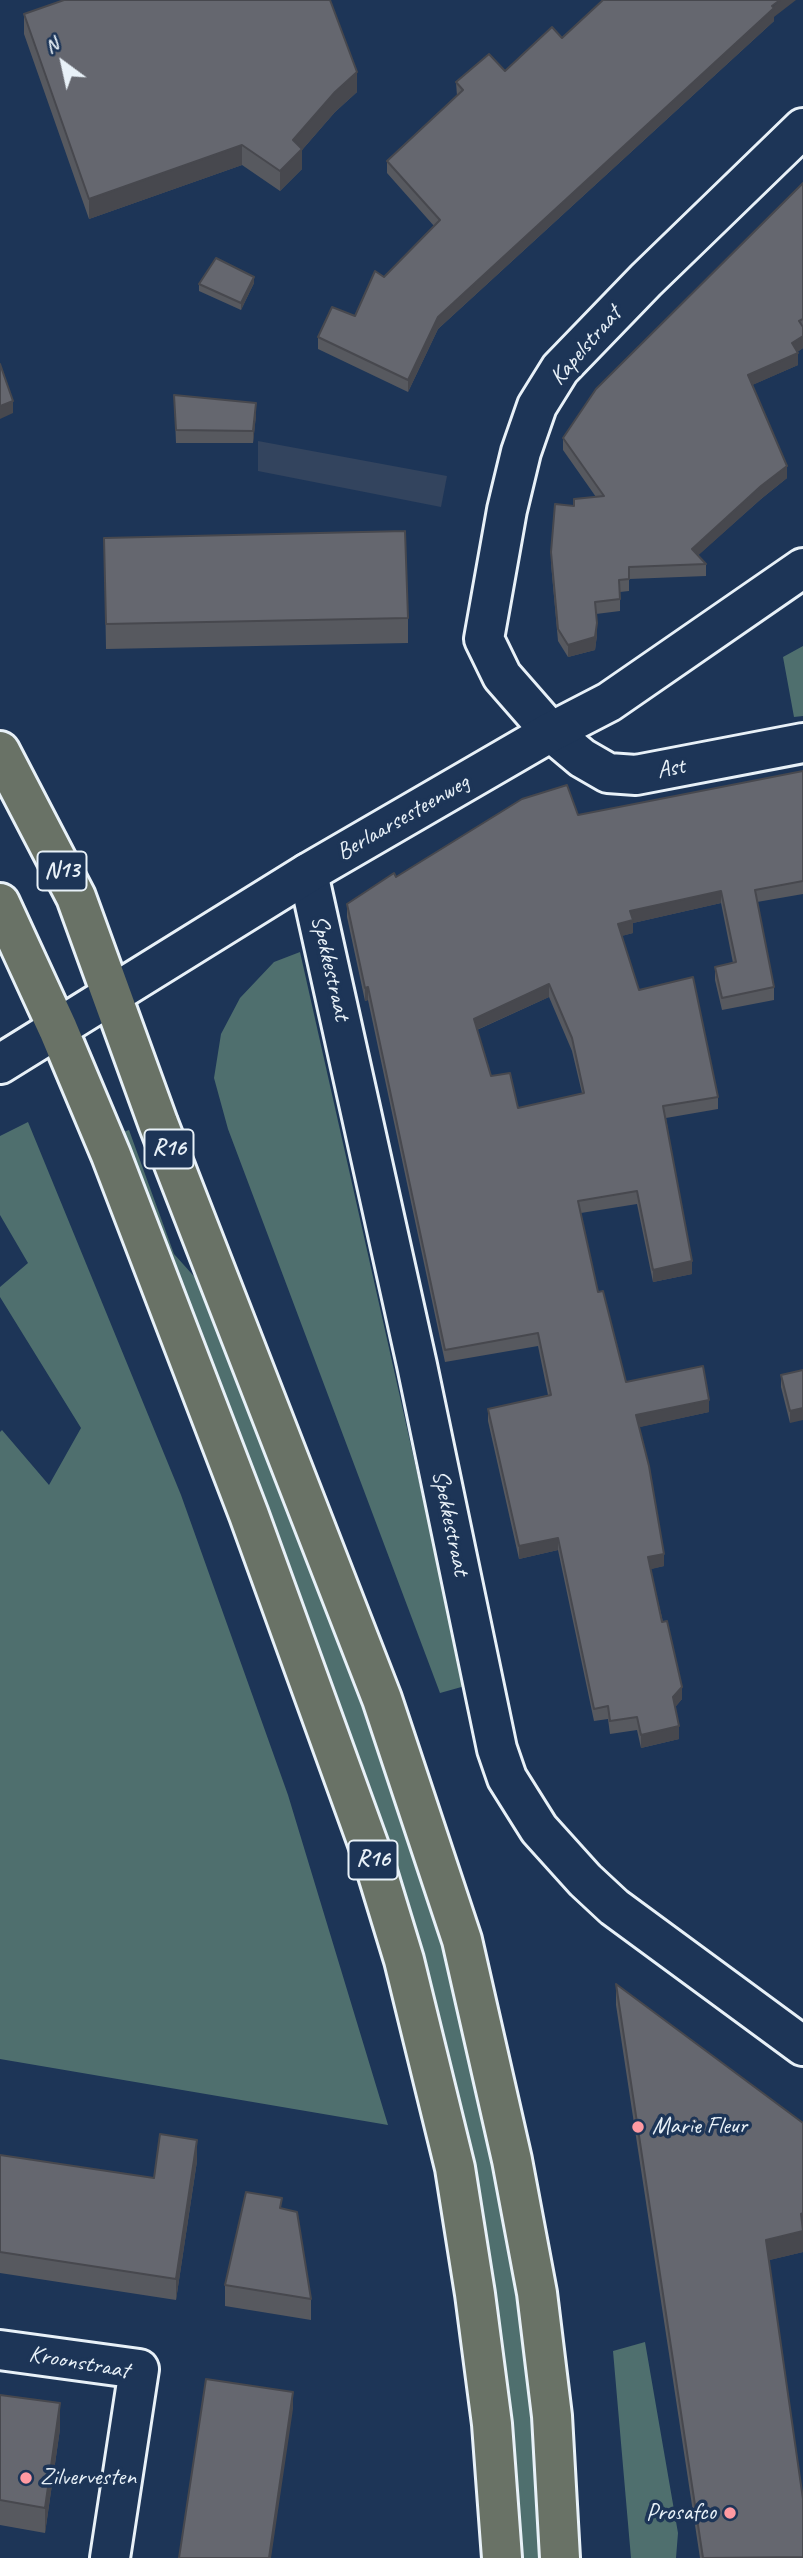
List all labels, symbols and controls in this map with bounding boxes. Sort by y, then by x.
north arrow [28,28,98,98]
text: N [40,32,63,59]
street label: Kapelstraat [544,301,628,391]
street label: Ast [655,752,687,786]
street label: Berlaarsesteenweg [332,768,474,868]
road number: N13 [38,852,86,890]
street label: Spekkestraat [304,913,356,1023]
road number: R16 [144,1130,194,1168]
street label: Spekkestraat [425,1468,475,1578]
road number: R16 [348,1840,398,1880]
place label: Marie Fleur [652,2113,747,2141]
marker: Marie Fleur [630,2119,646,2135]
street label: Kroonstraat [27,2340,131,2386]
place label: Zilvervesten [40,2464,136,2492]
marker: Zilvervesten [18,2470,34,2486]
place label: Prosafco [646,2499,716,2527]
marker: Prosafco [722,2505,738,2521]

